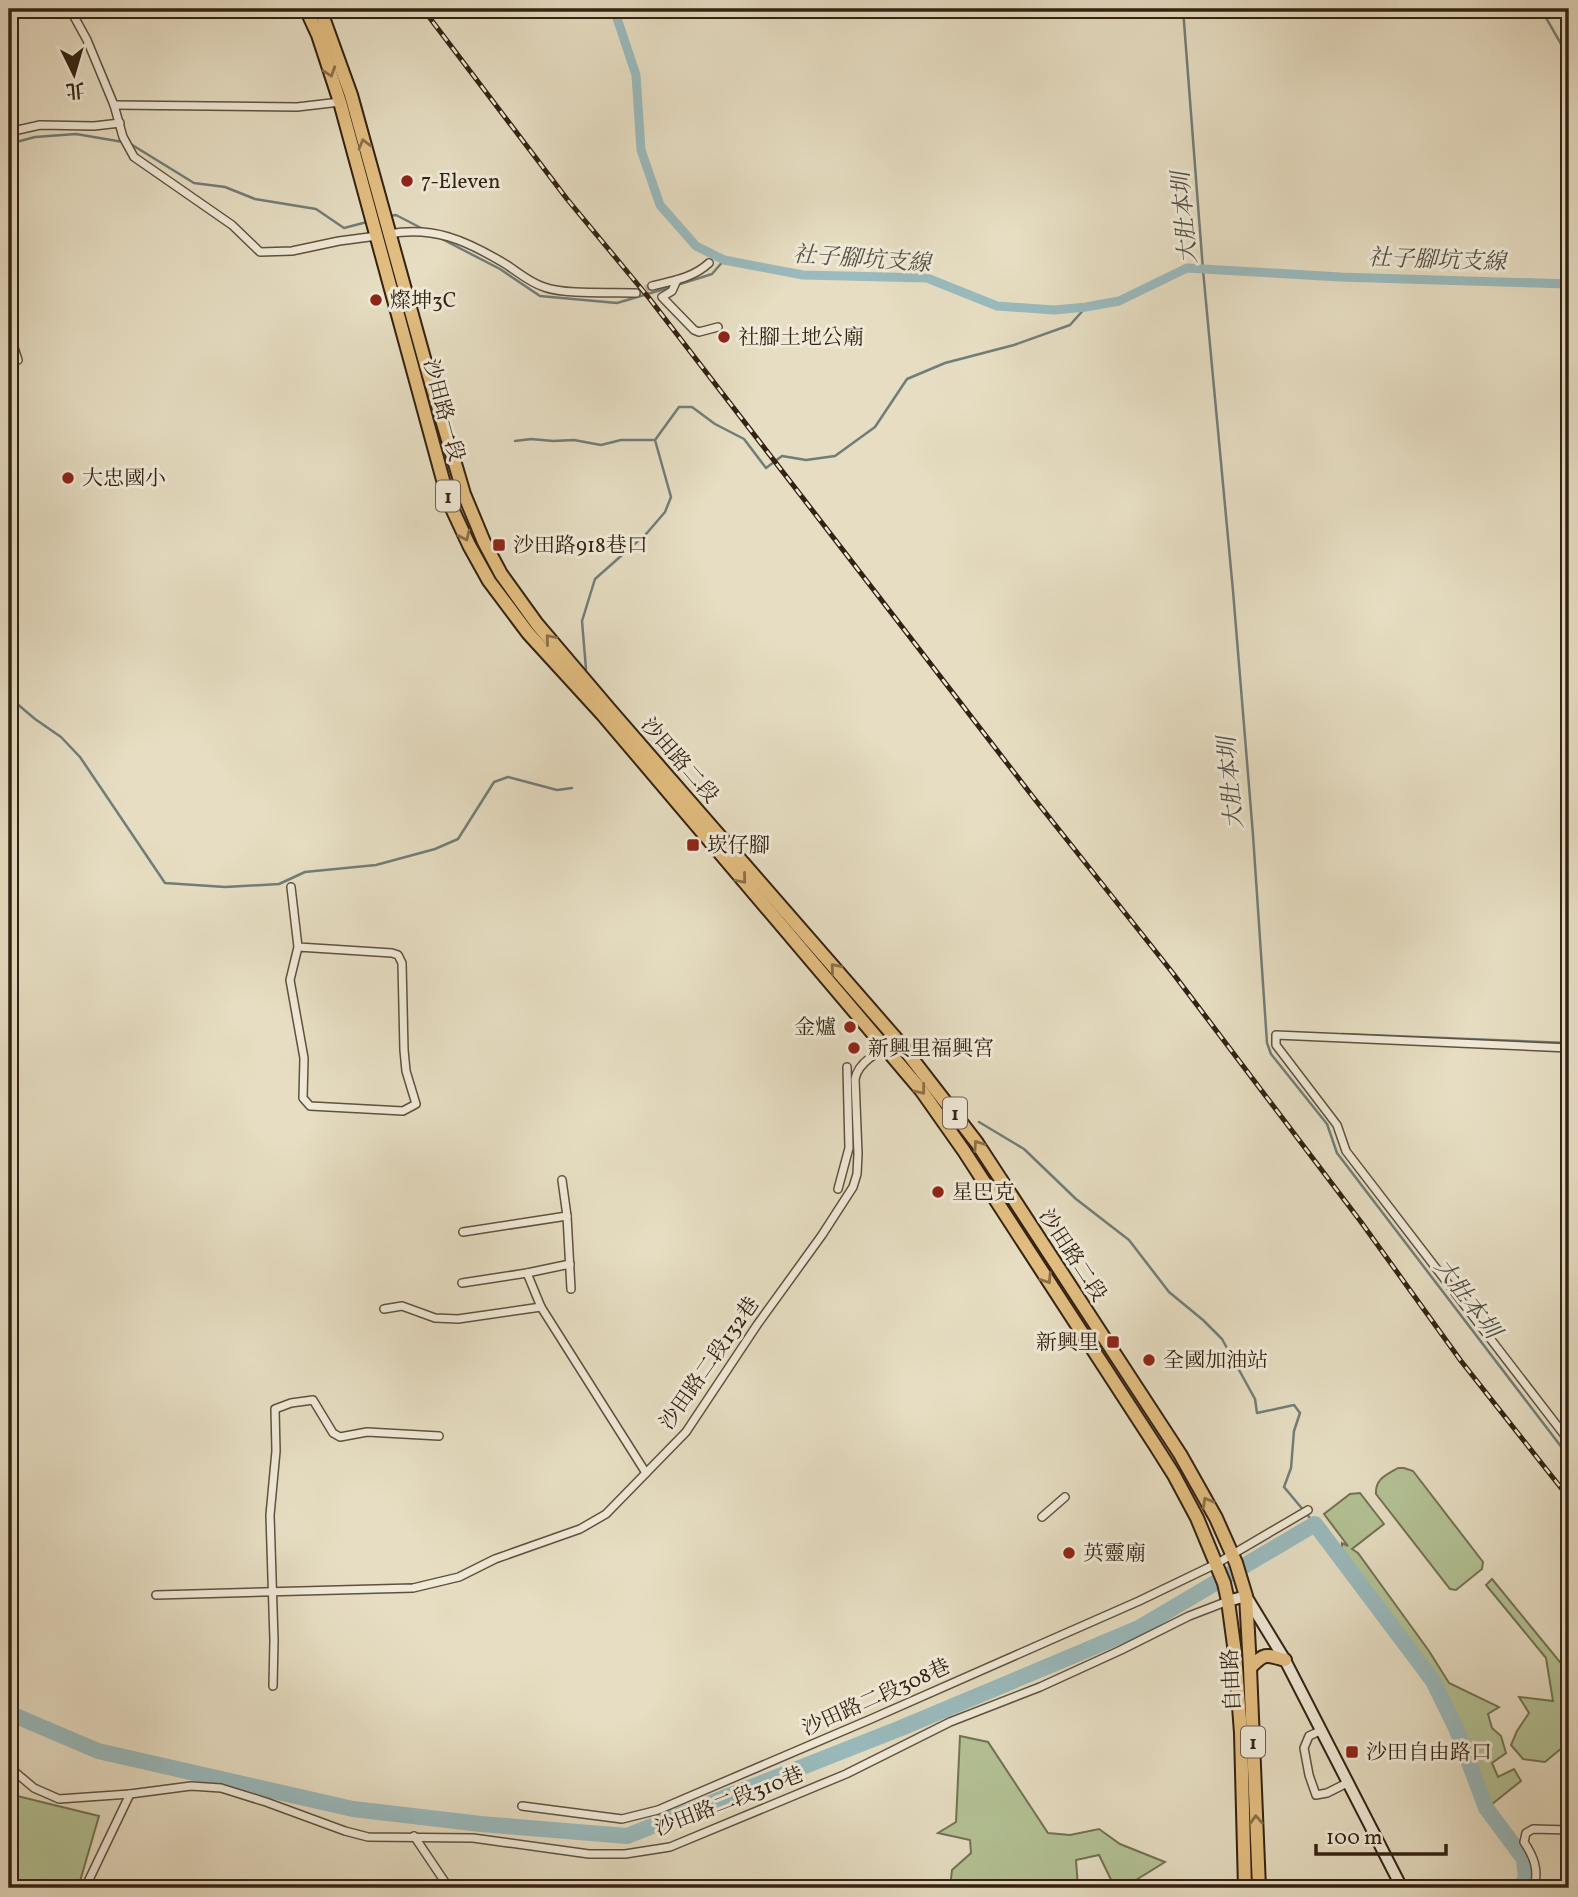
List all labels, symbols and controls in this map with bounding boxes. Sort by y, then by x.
north arrow [38,38,108,108]
one-way arrow [322,66,337,78]
text: 北 [65,75,86,103]
one-way arrow [358,138,372,150]
water label: 大肚本圳 [1166,167,1206,265]
place label: 7-Eleven [421,168,501,197]
marker: 7-Eleven [399,173,415,189]
water label: 社子腳坑支線 [792,239,934,281]
water label: 社子腳坑支線 [1367,243,1508,279]
place label: 燦坤3C [390,287,457,316]
marker: 燦坤3C [368,292,384,308]
place label: 社腳土地公廟 [738,324,864,353]
marker: 社腳土地公廟 [716,329,732,345]
street label: 沙田路一段 [415,356,470,465]
place label: 大忠國小 [82,465,166,494]
marker: 大忠國小 [60,470,76,486]
road number: 1 [436,481,460,512]
one-way arrow [457,529,471,541]
place label: 沙田路918巷口 [513,532,648,561]
marker: 沙田路918巷口 [491,537,507,553]
one-way arrow [546,634,558,647]
street label: 沙田路二段 [633,712,724,810]
water label: 大肚本圳 [1212,732,1252,830]
place label: 崁仔腳 [707,832,770,861]
marker: 崁仔腳 [685,837,701,853]
one-way arrow [734,871,746,884]
one-way arrow [831,964,843,977]
place label: 金爐 [794,1014,836,1043]
marker: 金爐 [842,1019,858,1035]
place label: 新興里福興宮 [868,1035,994,1064]
marker: 新興里福興宮 [846,1040,862,1056]
one-way arrow [912,1083,925,1095]
road number: 1 [943,1098,967,1128]
one-way arrow [974,1140,986,1153]
place label: 星巴克 [952,1179,1015,1208]
marker: 星巴克 [930,1184,946,1200]
street label: 沙田路二段 [1031,1204,1112,1308]
water label: 大肚本圳 [1426,1253,1509,1349]
one-way arrow [1039,1271,1052,1284]
street label: 沙田路二段132巷 [654,1292,767,1436]
place label: 新興里 [1036,1329,1099,1358]
marker: 新興里 [1105,1334,1121,1350]
place label: 全國加油站 [1163,1347,1268,1376]
marker: 全國加油站 [1141,1352,1157,1368]
one-way arrow [1202,1496,1215,1509]
place label: 英靈廟 [1083,1540,1146,1569]
marker: 英靈廟 [1061,1545,1077,1561]
street label: 自由路 [1216,1648,1249,1712]
street label: 沙田路二段308巷 [798,1653,955,1744]
road number: 1 [1241,1726,1265,1758]
place label: 沙田自由路口 [1366,1739,1492,1768]
marker: 沙田自由路口 [1344,1744,1360,1760]
street label: 沙田路二段310巷 [651,1761,808,1844]
scale bar [1316,1813,1445,1857]
one-way arrow [1248,1814,1263,1825]
text: 100 m [1326,1824,1383,1853]

